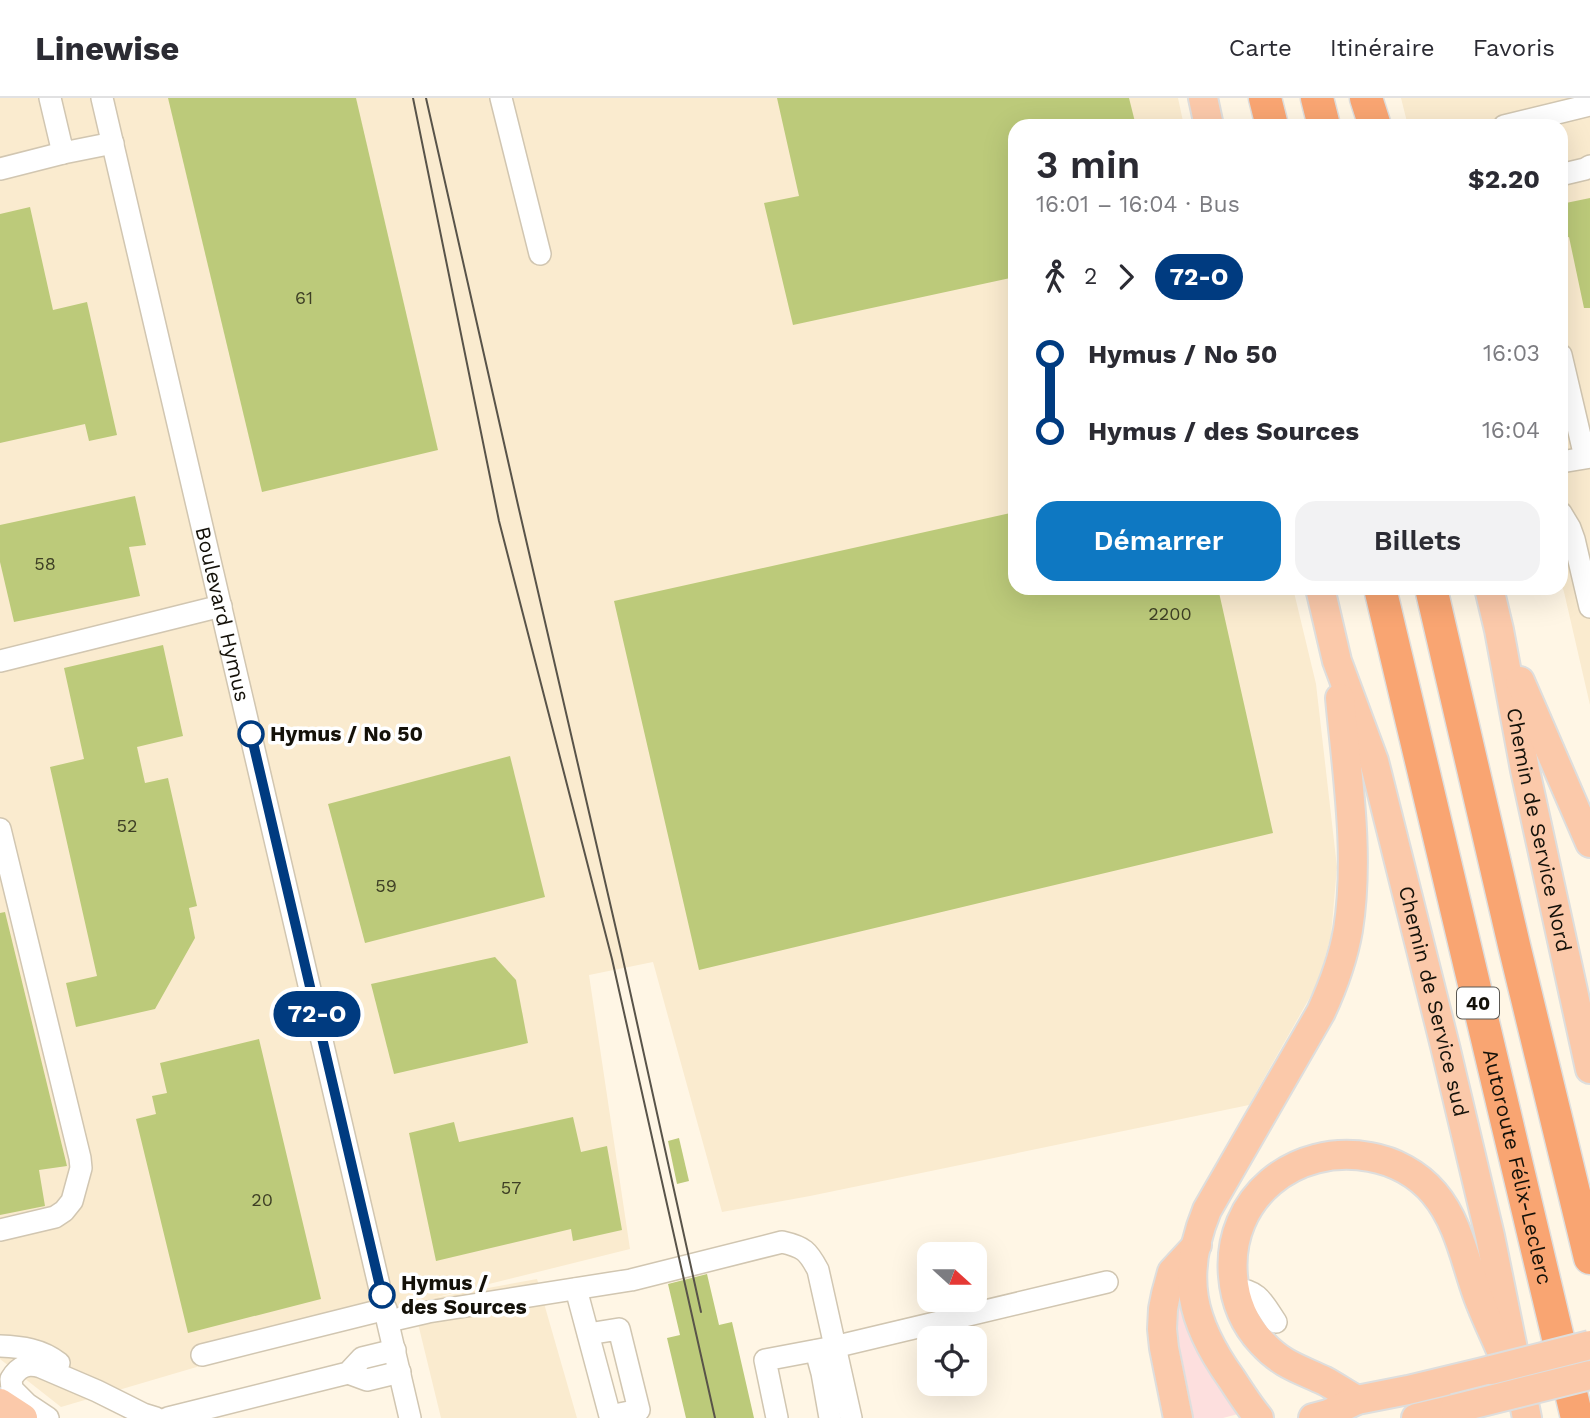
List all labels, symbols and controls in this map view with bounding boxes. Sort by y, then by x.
text: Linewise [35,29,179,68]
text: Carte [1229,34,1292,62]
text: Itinéraire [1330,34,1435,62]
text: Favoris [1473,34,1555,62]
text: 3 min [1036,143,1140,187]
text: $2.20 [1468,164,1540,194]
text: 16:01 – 16:04 · Bus [1036,191,1240,218]
icon: walk [1036,258,1074,296]
icon: forward [1107,258,1145,296]
text: 2 [1084,263,1097,290]
text: 72-O [1169,263,1229,291]
house number: 61 [295,287,313,308]
text: Hymus / No 50 [1088,339,1277,369]
text: 16:03 [1483,340,1540,367]
text: Hymus / des Sources [1088,416,1359,446]
text: 16:04 [1482,417,1540,444]
button: Démarrer [1036,501,1281,581]
button: Billets [1295,501,1540,581]
street label: Boulevard Hymus [190,524,255,704]
house number: 58 [34,553,56,574]
house number: 2200 [1148,603,1192,624]
street label: Chemin de Service Nord [1502,706,1577,954]
marker: Hymus / No 50 [238,721,264,747]
place label: Hymus / No 50 [270,721,423,746]
house number: 52 [117,815,137,836]
house number: 59 [375,875,397,896]
street label: Chemin de Service sud [1394,883,1474,1119]
road number: 40 [1457,988,1499,1018]
line badge: 72-O [268,991,366,1037]
text: 72-O [287,1000,347,1028]
street label: Autoroute Félix-Leclerc [1478,1047,1558,1287]
house number: 57 [501,1177,521,1198]
house number: 20 [251,1189,273,1210]
north arrow [917,1242,987,1312]
map controls [917,1242,987,1396]
place label: Hymus / des Sources [401,1270,527,1319]
marker: Hymus / des Sources [369,1282,395,1308]
button: locate [917,1326,987,1396]

